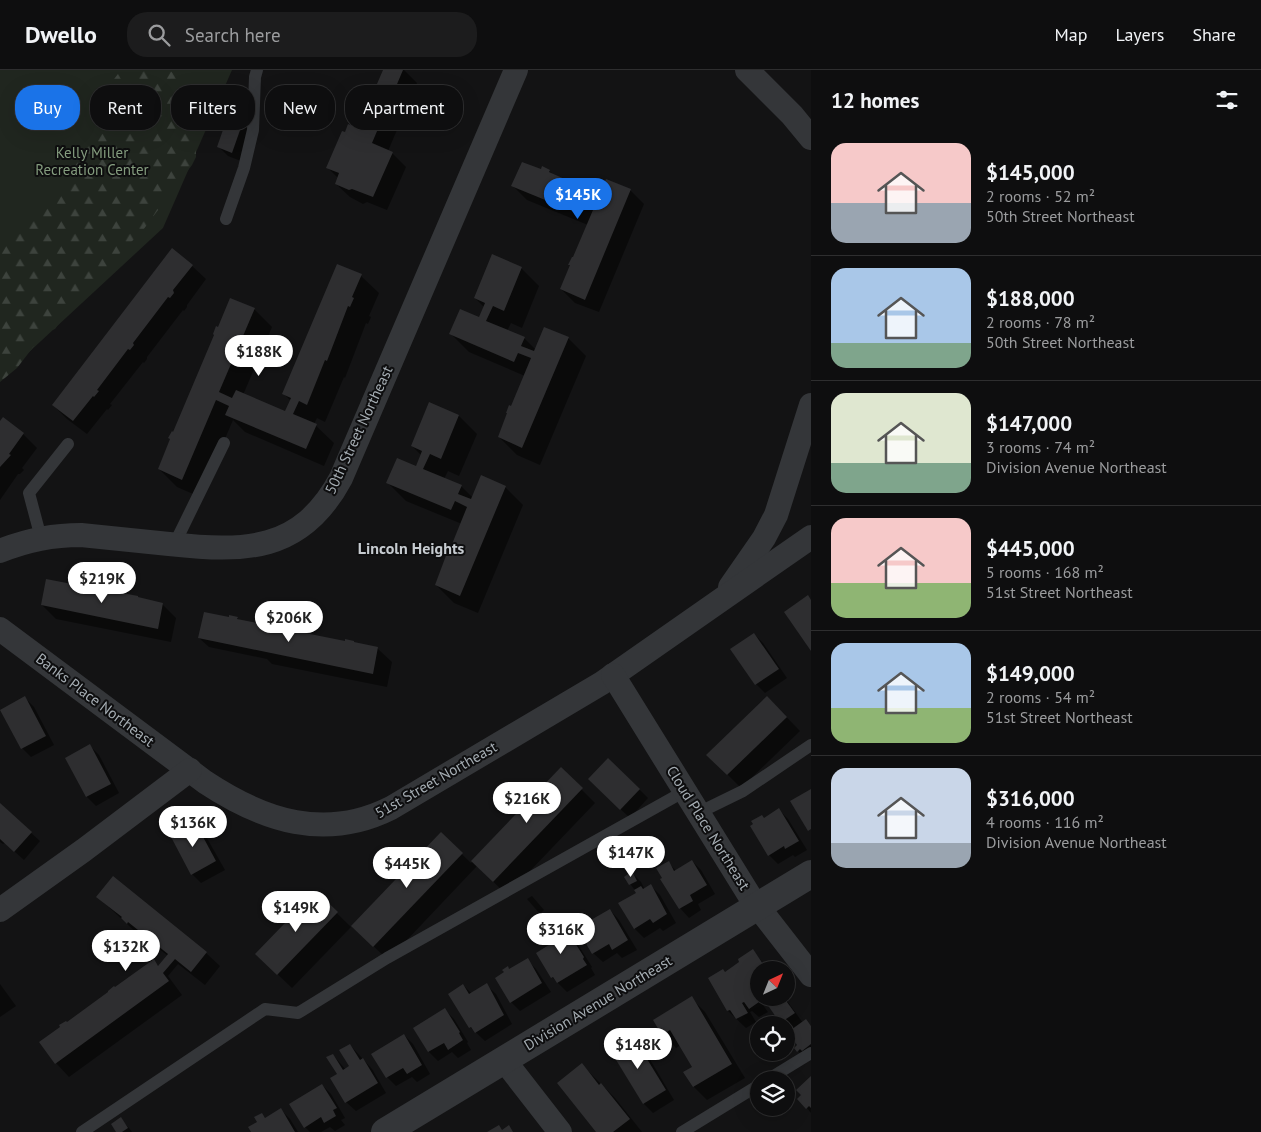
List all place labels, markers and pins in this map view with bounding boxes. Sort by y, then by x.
pin: $145K [543,178,613,220]
pin: $188K [224,334,294,377]
pin: $219K [67,562,137,604]
pin: $206K [254,600,324,643]
pin: $216K [492,782,562,824]
pin: $136K [158,806,228,848]
pin: $147K [596,836,666,878]
pin: $445K [372,846,442,889]
pin: $149K [261,890,331,933]
pin: $316K [526,912,596,955]
pin: $132K [91,930,161,972]
pin: $148K [603,1028,673,1070]

